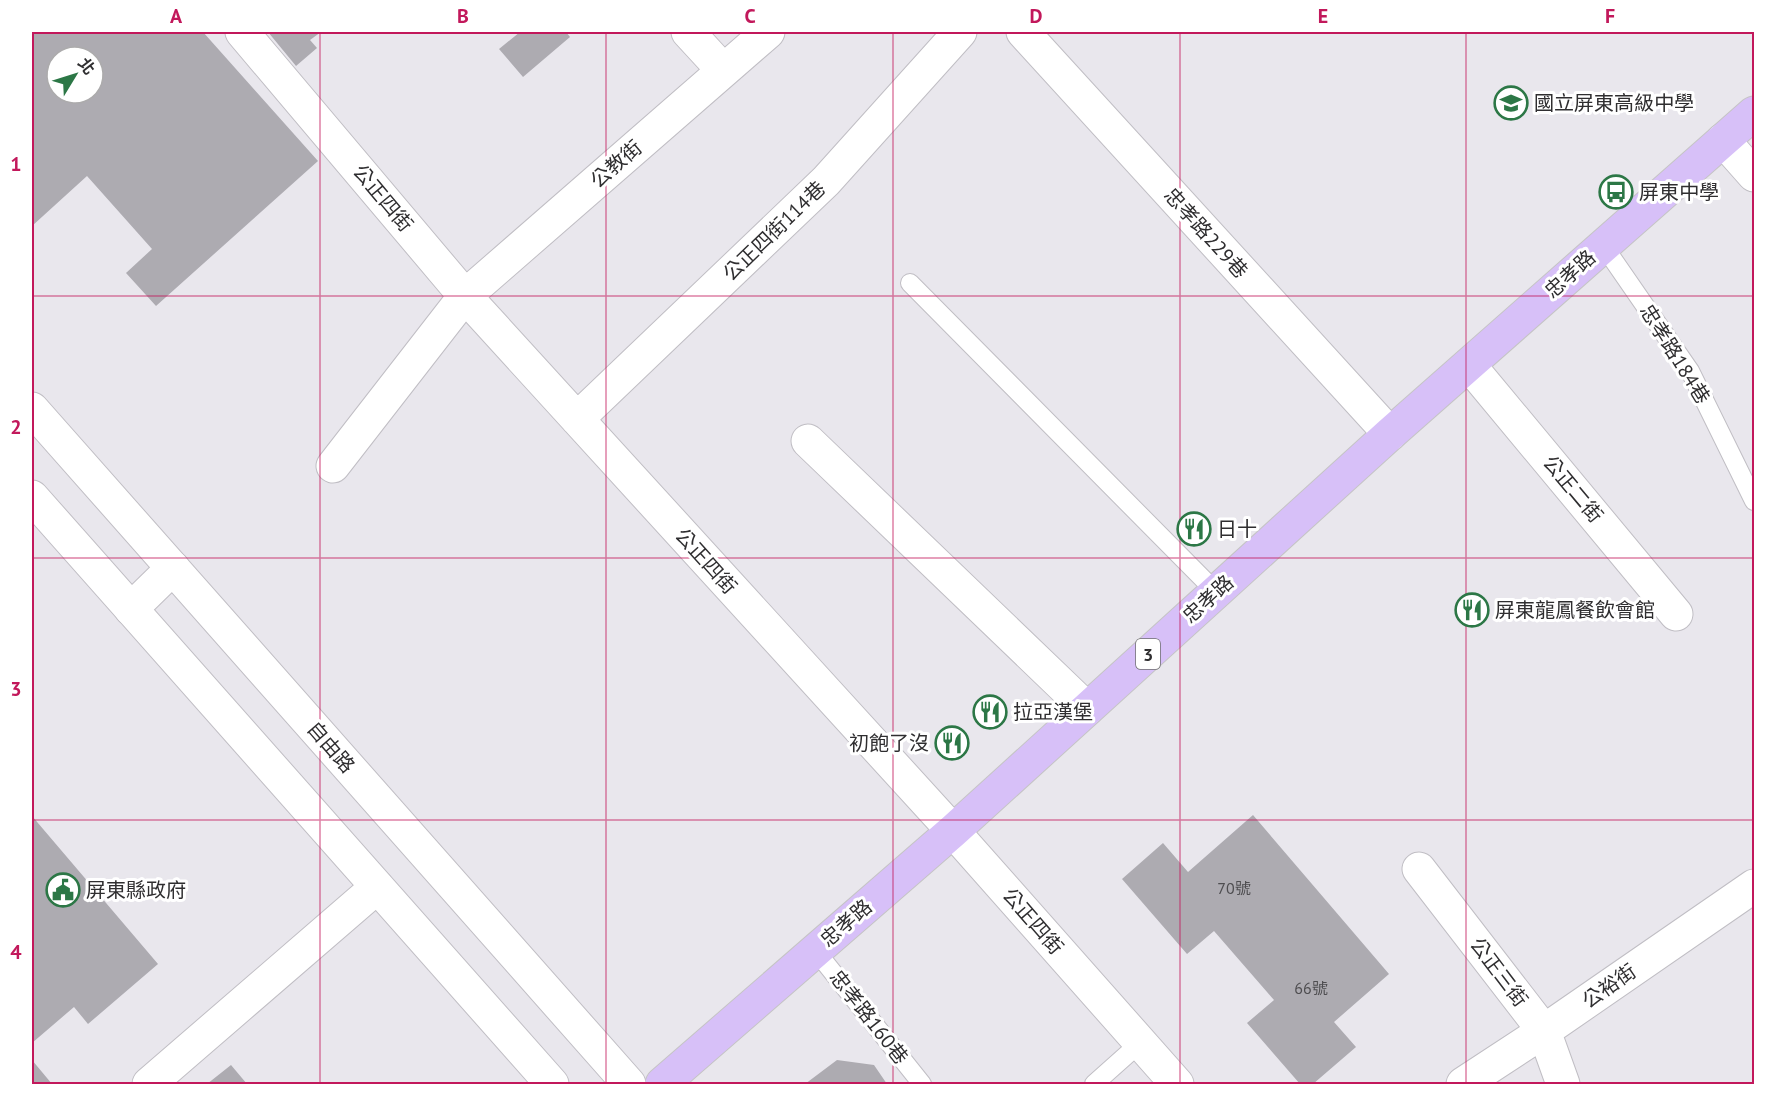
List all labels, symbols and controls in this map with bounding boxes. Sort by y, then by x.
text: A [170,3,183,29]
text: B [457,3,469,29]
text: C [744,3,756,29]
text: D [1030,3,1043,29]
text: E [1318,3,1328,29]
text: F [1605,3,1615,29]
north arrow [45,45,105,105]
text: 北 [74,53,100,78]
school or university icon: 國立屏東高級中學 [1493,85,1529,121]
place label: 國立屏東高級中學 [1534,90,1694,116]
street label: 公教街 [585,135,647,193]
text: 1 [10,151,22,177]
street label: 公正四街 [347,159,419,237]
bus stop icon: 屏東中學 [1598,174,1634,210]
street label: 公正四街114巷 [717,176,831,286]
place label: 屏東中學 [1639,179,1719,205]
street label: 忠孝路229巷 [1159,182,1253,284]
street label: 忠孝路 [1539,244,1601,304]
street label: 忠孝路184巷 [1634,299,1716,409]
text: 2 [10,414,22,440]
street label: 公正二街 [1537,450,1609,528]
restaurant icon: 日十 [1176,511,1212,547]
place label: 日十 [1217,516,1257,542]
street label: 公正四街 [670,523,742,599]
street label: 忠孝路 [1177,569,1239,629]
restaurant icon: 屏東龍鳳餐飲會館 [1454,592,1490,628]
place label: 屏東龍鳳餐飲會館 [1495,597,1655,623]
road number: 3 [1136,639,1160,669]
text: 3 [10,676,22,702]
restaurant icon: 拉亞漢堡 [972,694,1008,730]
place label: 拉亞漢堡 [1013,699,1093,725]
street label: 自由路 [302,716,360,778]
restaurant icon: 初飽了沒 [934,725,970,761]
place label: 初飽了沒 [849,730,929,756]
public building icon: 屏東縣政府 [45,872,81,908]
place label: 屏東縣政府 [86,877,186,903]
house number: 70號 [1217,878,1251,898]
street label: 公正四街 [997,882,1069,960]
street label: 忠孝路 [815,894,877,952]
street label: 公正三街 [1465,932,1533,1012]
text: 4 [10,939,22,965]
street label: 公裕街 [1577,958,1641,1014]
street label: 忠孝路160巷 [824,965,914,1069]
house number: 66號 [1294,978,1328,998]

